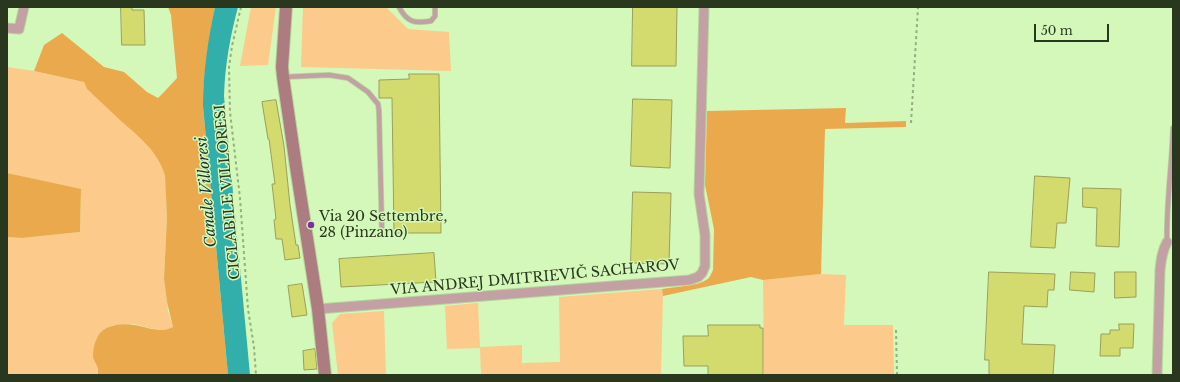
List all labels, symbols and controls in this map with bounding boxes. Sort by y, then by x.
scale bar [1036,16,1111,42]
text: 50 m [1041,23,1073,38]
street label: CICLABILE VILLORESI [212,104,244,280]
water label: Canale Villoresi [193,136,221,248]
place label: Via 20 Settembre, 28 (Pinzano) [319,209,447,242]
marker: Via 20 Settembre, 28 (Pinzano) [306,220,316,230]
street label: VIA ANDREJ DMITRIEVIČ SACHAROV [390,257,680,299]

